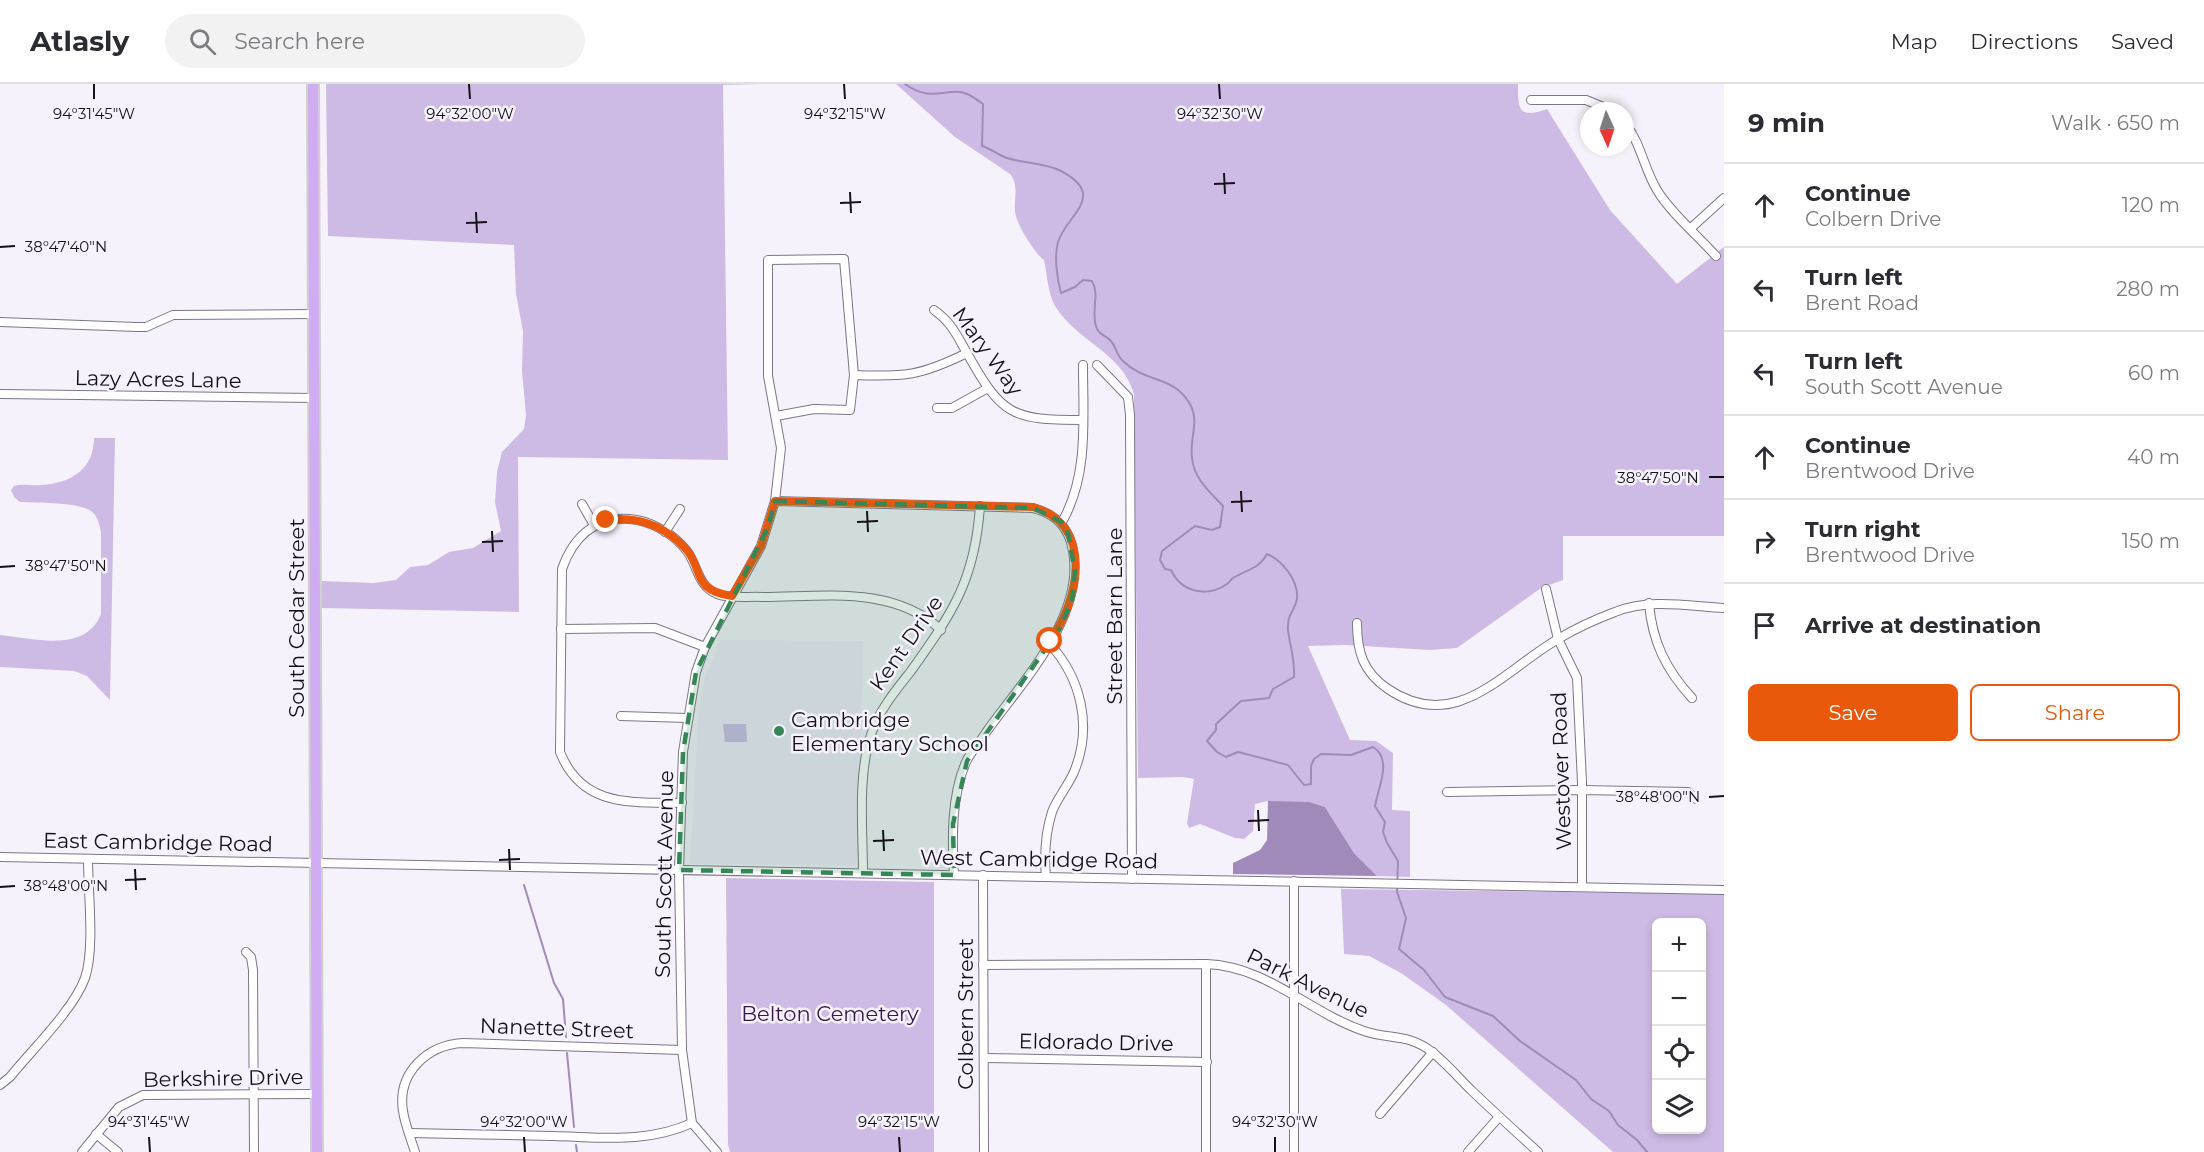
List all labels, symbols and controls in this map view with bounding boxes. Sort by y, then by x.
search box [165,14,585,68]
text: Atlasly [30,24,129,58]
icon: search [186,25,219,58]
text: Search here [234,28,365,55]
text: Map [1891,29,1937,54]
text: Directions [1970,29,2078,54]
text: Saved [2111,29,2174,54]
north arrow [1580,102,1634,156]
text: 94°31'45"W [53,104,135,123]
text: 94°32'00"W [426,104,514,123]
text: 94°32'15"W [804,104,886,123]
text: 94°32'30"W [1177,104,1263,123]
text: 9 min [1748,107,1825,139]
text: Walk · 650 m [2051,111,2180,135]
text: Continue [1805,180,1911,207]
icon: ahead [1748,189,1781,222]
text: 120 m [2122,193,2180,217]
text: Colbern Drive [1805,207,1941,231]
text: 38°47'40"N [25,237,107,256]
text: Turn left [1805,264,1903,291]
icon: left [1748,273,1781,306]
text: 280 m [2116,277,2180,301]
text: Brent Road [1805,291,1919,315]
street label: Mary Way [948,302,1029,401]
text: Turn left [1805,348,1903,375]
icon: left [1748,357,1781,390]
text: 60 m [2128,361,2180,385]
street label: Lazy Acres Lane [74,365,242,393]
text: South Scott Avenue [1805,375,2003,399]
text: Continue [1805,432,1911,459]
icon: ahead [1748,441,1781,474]
text: 40 m [2127,445,2180,469]
text: Brentwood Drive [1805,459,1975,483]
text: 38°47'50"N [1617,468,1699,487]
route end [592,506,618,532]
text: Turn right [1805,516,1920,543]
street label: South Cedar Street [284,518,309,718]
icon: right [1748,525,1781,558]
street label: Street Barn Lane [1102,528,1127,704]
text: 150 m [2122,529,2180,553]
text: Brentwood Drive [1805,543,1975,567]
text: 38°47'50"N [25,556,107,575]
street label: Kent Drive [864,591,948,695]
icon: arrive [1748,609,1781,642]
text: Arrive at destination [1805,612,2041,639]
route start [1036,627,1062,653]
button: Save [1748,684,1958,741]
button: Share [1970,684,2180,741]
street label: Westover Road [1546,691,1576,851]
place label: Cambridge Elementary School [791,707,989,756]
marker: Cambridge Elementary School [772,724,786,738]
street label: South Scott Avenue [650,770,678,978]
text: 38°48'00"N [1616,787,1700,806]
street label: East Cambridge Road [43,827,273,857]
street label: West Cambridge Road [920,844,1158,874]
text: 38°48'00"N [24,876,108,895]
map controls [1652,918,1706,1134]
button: + [1652,918,1706,972]
street label: Colbern Street [953,938,978,1090]
street label: Park Avenue [1243,943,1373,1023]
button: − [1652,972,1706,1026]
park label: Belton Cemetery [741,1001,919,1026]
street label: Nanette Street [479,1013,635,1043]
button: locate [1652,1026,1706,1080]
street label: Eldorado Drive [1018,1028,1174,1056]
street label: Berkshire Drive [143,1064,303,1092]
button: layers [1652,1080,1706,1134]
text: 94°31'45"W [108,1112,190,1131]
text: 94°32'00"W [480,1112,568,1131]
text: 94°32'15"W [858,1112,940,1131]
text: 94°32'30"W [1232,1112,1318,1131]

